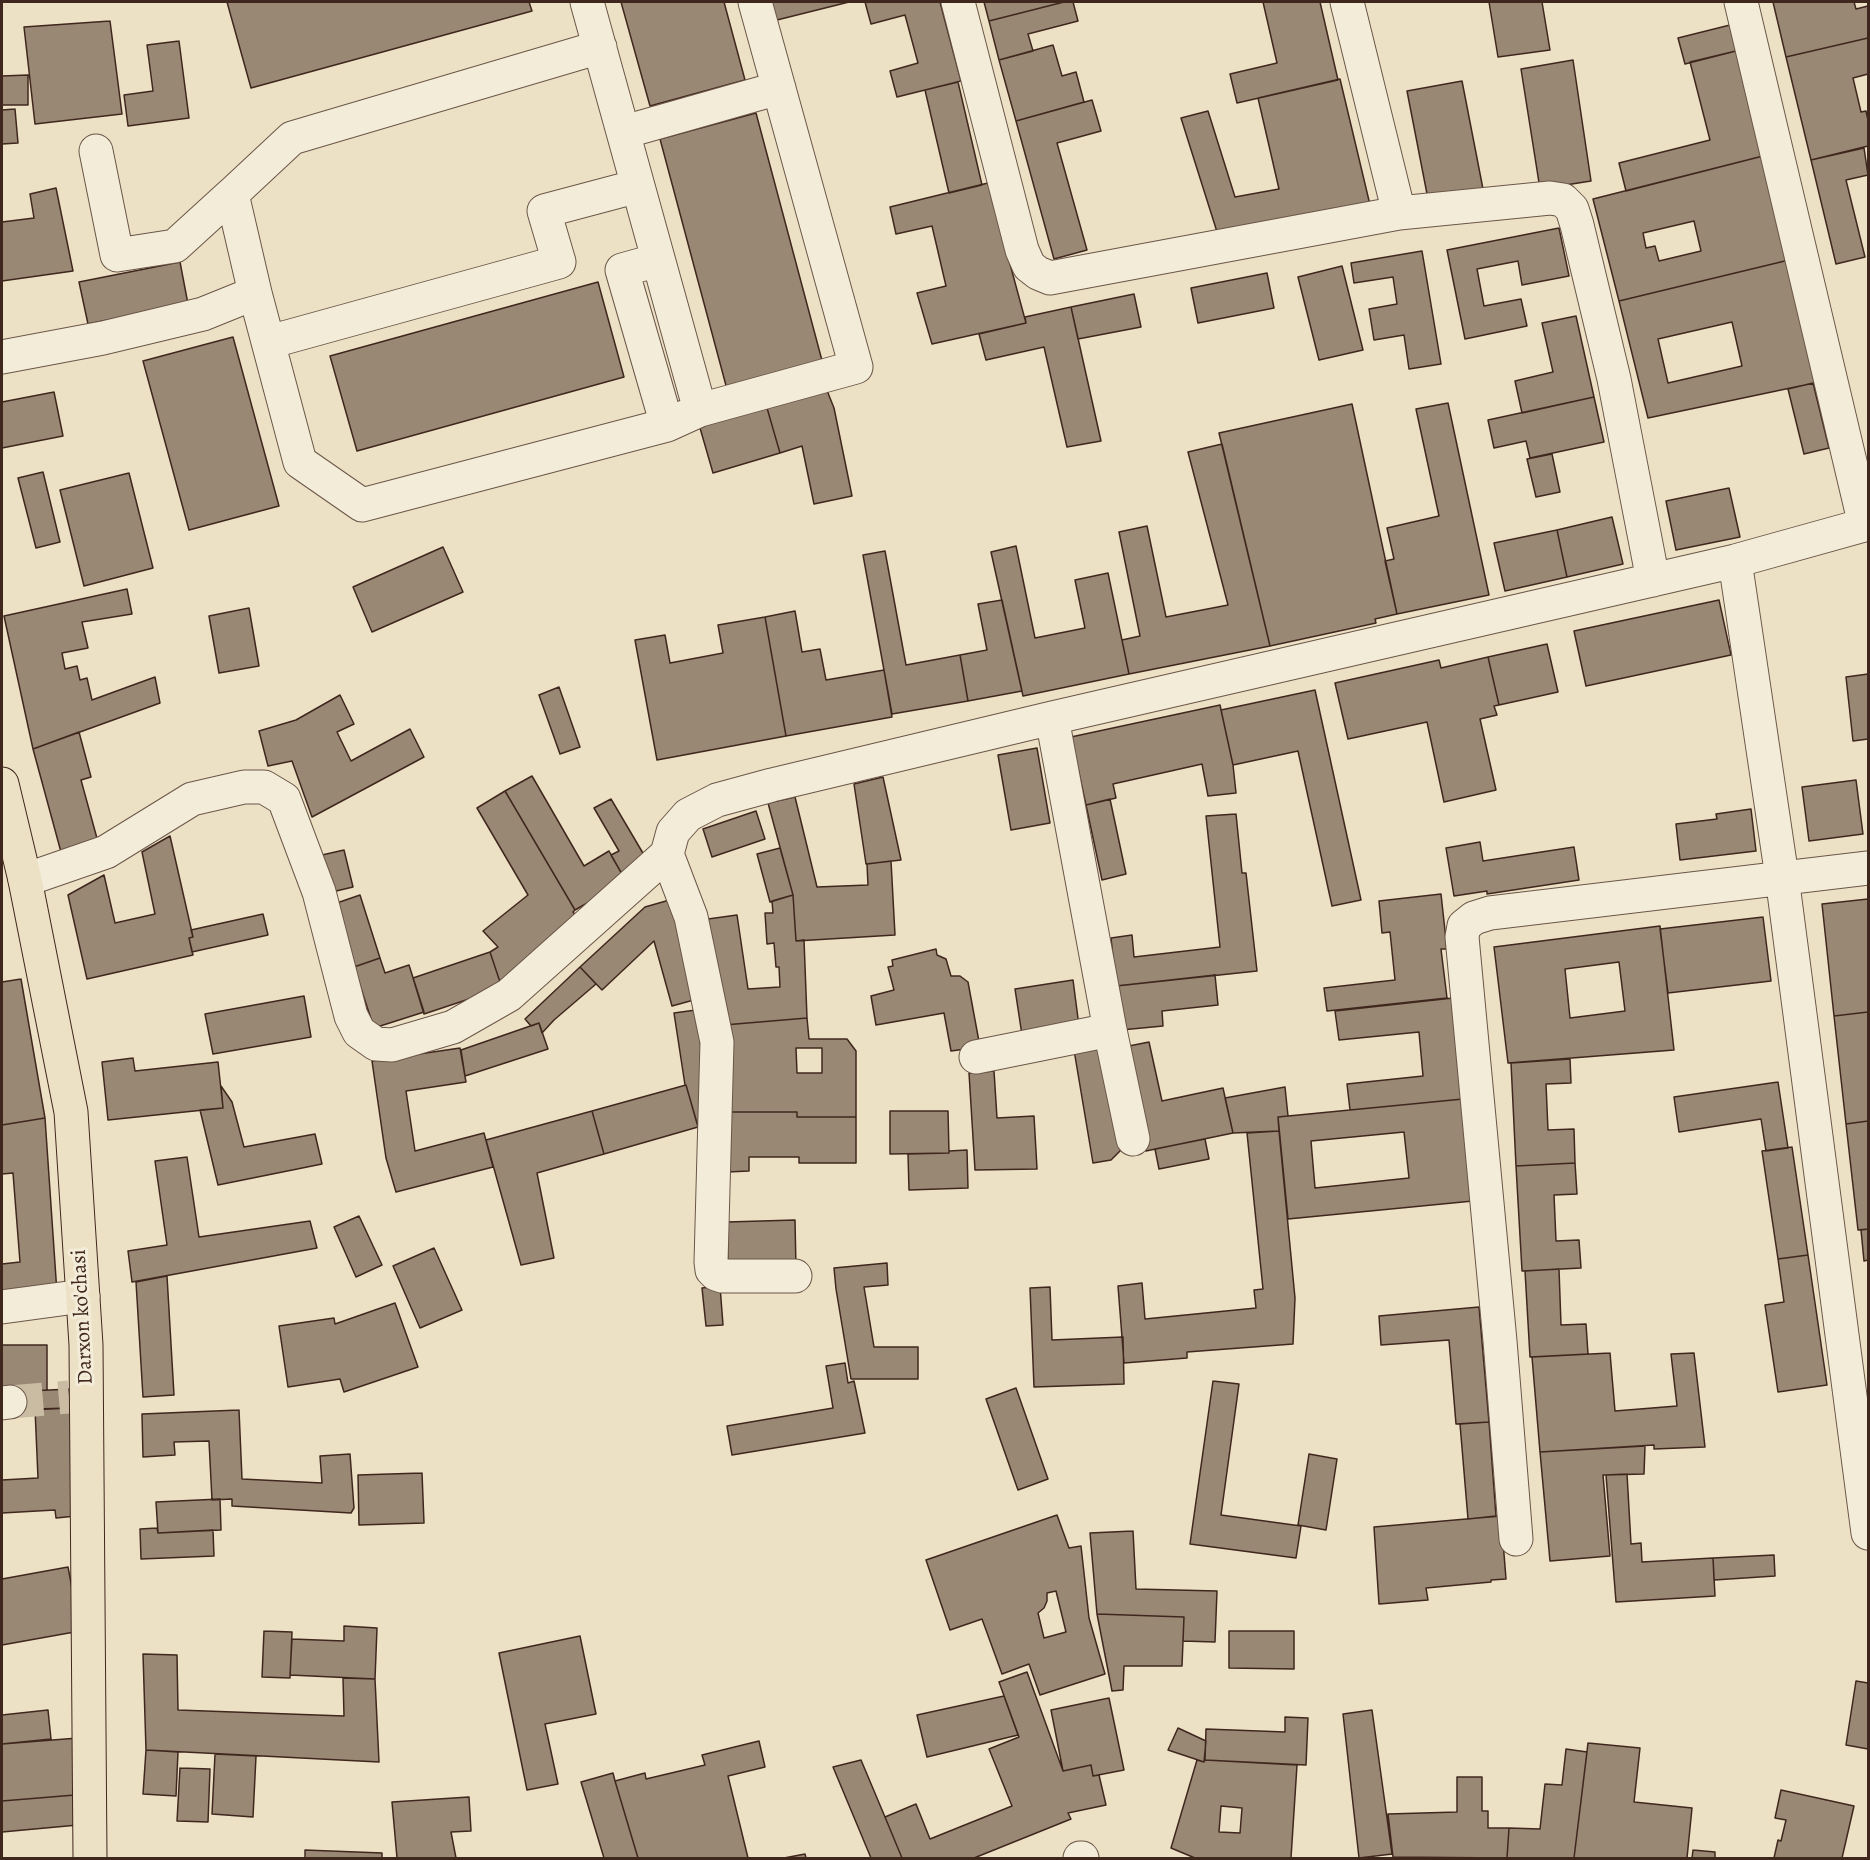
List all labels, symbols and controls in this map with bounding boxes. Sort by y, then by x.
street label: Darxon ko'chasi [67,1249,99,1385]

